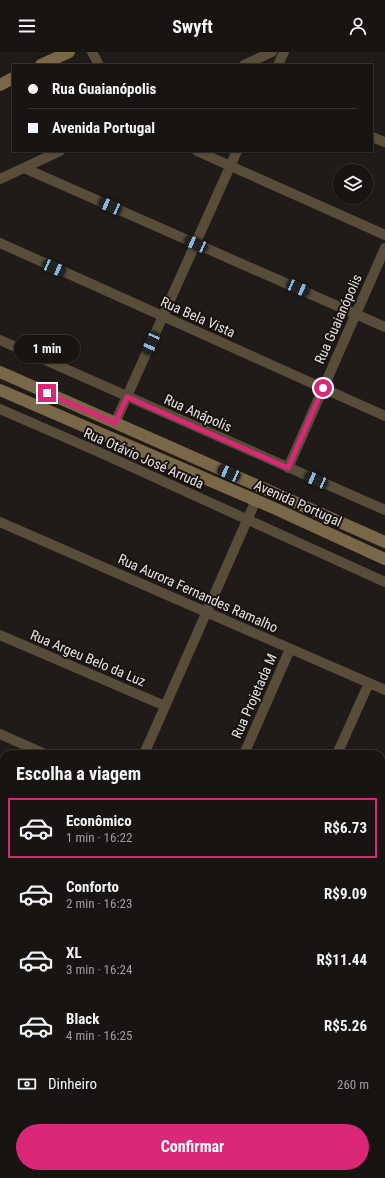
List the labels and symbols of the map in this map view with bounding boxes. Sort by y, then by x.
car [97,196,123,216]
car [183,234,209,254]
car [41,258,67,278]
street label: Rua Guaianópolis [311,272,365,366]
car [285,278,311,298]
street label: Rua Bela Vista [158,293,238,341]
car [141,330,161,356]
callout: 1 min [14,335,80,363]
route start [314,379,332,397]
route end [38,384,56,402]
street label: Rua Anápolis [162,391,234,435]
street label: Rua Otávio José Arruda [82,424,206,492]
car [216,463,242,483]
car [303,470,329,490]
street label: Avenida Portugal [252,477,344,529]
street label: Rua Aurora Fernandes Ramalho [116,550,280,636]
street label: Rua Argeu Belo da Luz [28,626,148,690]
street label: Rua Projetada M [228,651,280,741]

